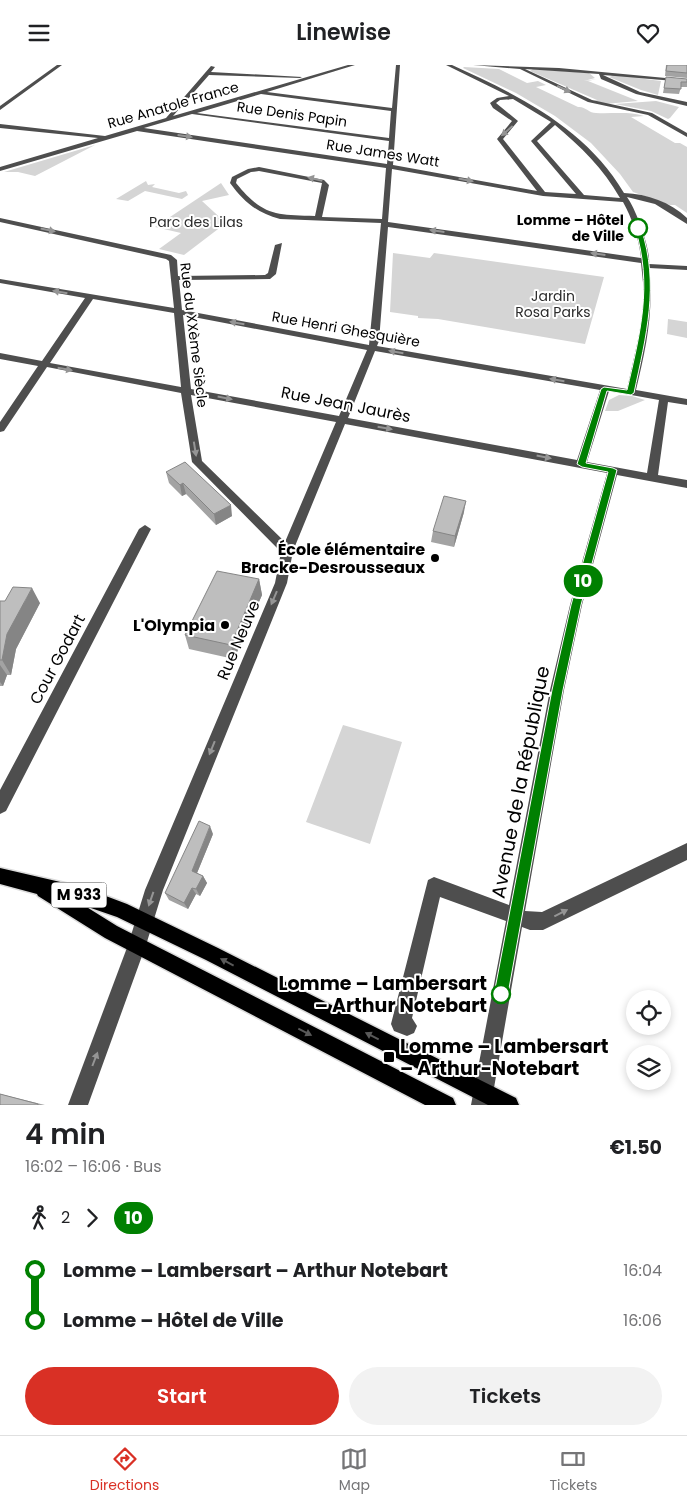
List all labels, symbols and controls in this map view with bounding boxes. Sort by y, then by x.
text: Linewise [296,17,391,48]
icon: menu [25,19,53,47]
icon: heart [634,19,662,47]
street label: Rue Anatole France [105,77,241,133]
one-way arrow [557,85,571,93]
street label: Rue Denis Papin [235,96,349,132]
one-way arrow [501,125,513,137]
one-way arrow [177,132,193,140]
street label: Rue James Watt [325,134,441,172]
one-way arrow [307,175,322,183]
one-way arrow [459,176,474,184]
place label: Lomme – Hôtel de Ville [517,210,624,246]
park label: Parc des Lilas [149,212,243,232]
marker: Lomme – Hôtel de Ville [628,218,648,238]
one-way arrow [40,226,55,234]
one-way arrow [429,227,445,235]
one-way arrow [589,250,605,258]
street label: Rue du XXème Siècle [175,261,213,409]
park label: Jardin Rosa Parks [515,286,591,322]
one-way arrow [52,288,67,296]
street label: Rue Henri Ghesquière [270,306,422,352]
one-way arrow [228,319,244,327]
one-way arrow [388,348,404,356]
one-way arrow [57,365,73,373]
one-way arrow [548,376,564,384]
street label: Rue Jean Jaurès [279,381,413,428]
one-way arrow [217,394,232,402]
one-way arrow [377,424,393,432]
one-way arrow [191,442,199,458]
one-way arrow [537,454,553,462]
place label: École élémentaire Bracke-Desrousseaux [241,538,426,579]
marker: École élémentaire Bracke-Desrousseaux [429,552,441,564]
line badge: 10 [560,565,606,597]
text: 10 [574,568,592,593]
one-way arrow [270,591,278,605]
street label: Rue Neuve [211,597,266,684]
street label: Cour Godart [24,610,91,708]
place label: L'Olympia [133,614,215,637]
marker: L'Olympia [219,619,231,631]
street label: Avenue de la République [485,664,556,901]
one-way arrow [208,741,216,756]
road number: M 933 [52,883,106,907]
one-way arrow [147,892,155,907]
one-way arrow [554,909,568,917]
one-way arrow [220,958,234,966]
place label: Lomme – Lambersart – Arthur Notebart [278,970,487,1019]
marker: Lomme – Lambersart – Arthur Notebart [491,984,511,1004]
map controls [626,990,671,1090]
button: locate [626,990,671,1035]
one-way arrow [298,1028,312,1036]
one-way arrow [365,1032,379,1040]
place label: Lomme – Lambersart – Arthur-Notebart [400,1033,609,1082]
button: layers [626,1045,671,1090]
marker: Lomme – Lambersart – Arthur-Notebart [382,1050,396,1064]
one-way arrow [92,1052,99,1067]
text: 4 min [25,1115,106,1154]
text: €1.50 [610,1134,662,1161]
text: 16:02 – 16:06 · Bus [25,1155,162,1178]
icon: walk [25,1204,53,1232]
icon: forward [78,1204,106,1232]
text: 10 [124,1205,143,1230]
text: 2 [61,1206,70,1229]
text: Lomme – Lambersart – Arthur Notebart [63,1257,448,1284]
text: 16:04 [623,1259,662,1282]
text: Lomme – Hôtel de Ville [63,1307,283,1334]
text: 16:06 [623,1309,662,1332]
button: Start [25,1367,339,1425]
button: Tickets [349,1367,662,1425]
tab: Directions [90,1445,159,1496]
tab: Map [339,1445,370,1496]
tab: Tickets [549,1445,597,1496]

